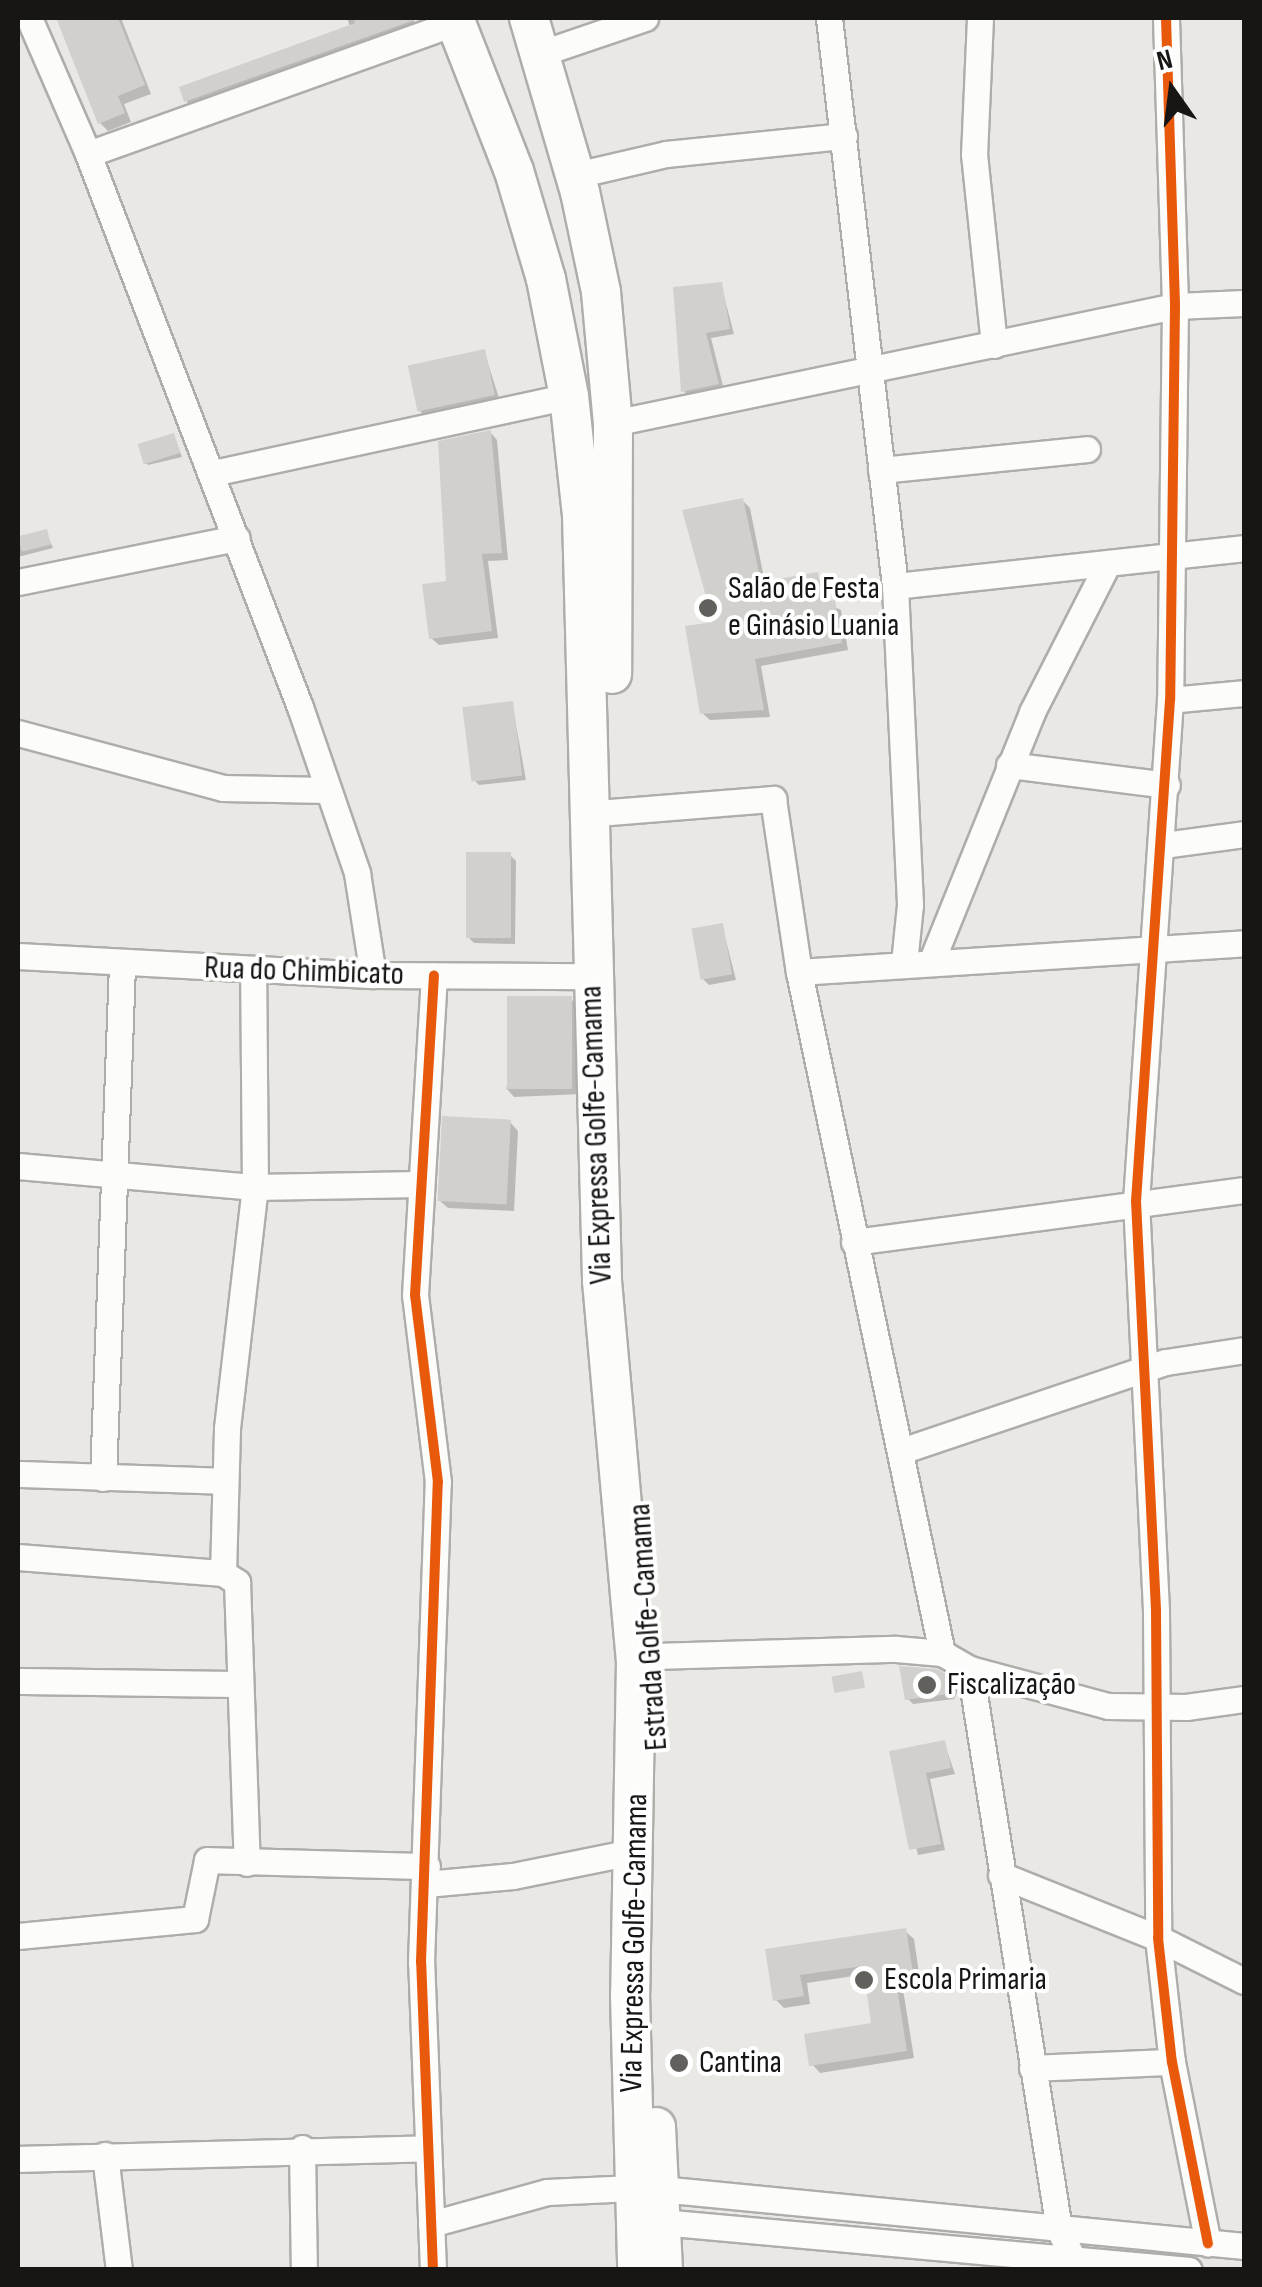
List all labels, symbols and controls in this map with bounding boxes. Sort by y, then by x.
north arrow [1122,40,1222,140]
text: N [1153,43,1176,78]
place label: Salão de Festa e Ginásio Luania [728,571,899,646]
marker: Salão de Festa e Ginásio Luania [697,597,719,619]
street label: Rua do Chimbicato [204,949,404,995]
street label: Via Expressa Golfe-Camama [573,985,621,1285]
street label: Estrada Golfe-Camama [621,1502,677,1752]
place label: Fiscalização [947,1666,1076,1704]
marker: Fiscalização [916,1674,938,1696]
street label: Via Expressa Golfe-Camama [613,1793,657,2093]
place label: Escola Primaria [884,1961,1047,1999]
marker: Escola Primaria [853,1969,875,1991]
place label: Cantina [699,2044,782,2082]
marker: Cantina [668,2052,690,2074]

